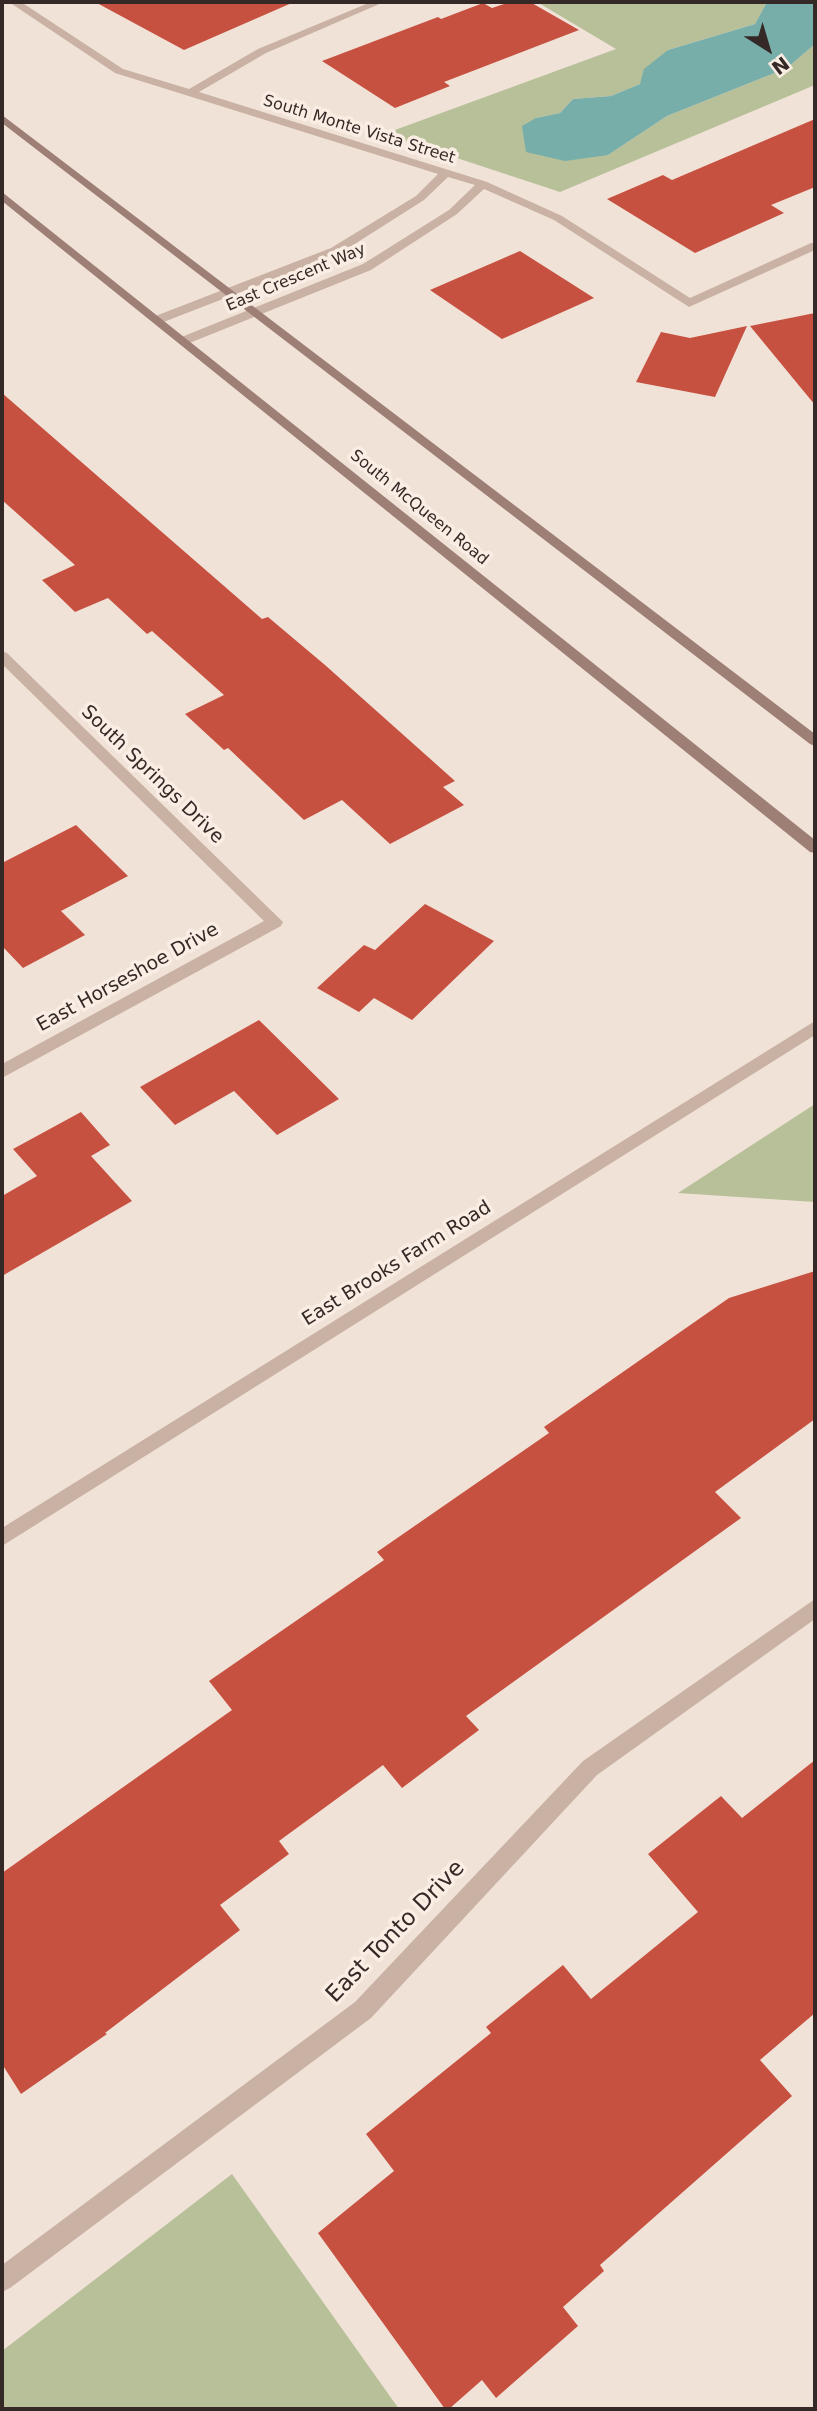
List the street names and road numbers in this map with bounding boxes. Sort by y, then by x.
street label: South Monte Vista Street [261,92,457,168]
street label: East Crescent Way [223,240,369,316]
street label: South McQueen Road [346,446,492,570]
street label: South Springs Drive [76,701,228,849]
street label: East Horseshoe Drive [33,919,223,1037]
street label: East Brooks Farm Road [298,1197,496,1331]
street label: East Tonto Drive [321,1855,471,2009]

